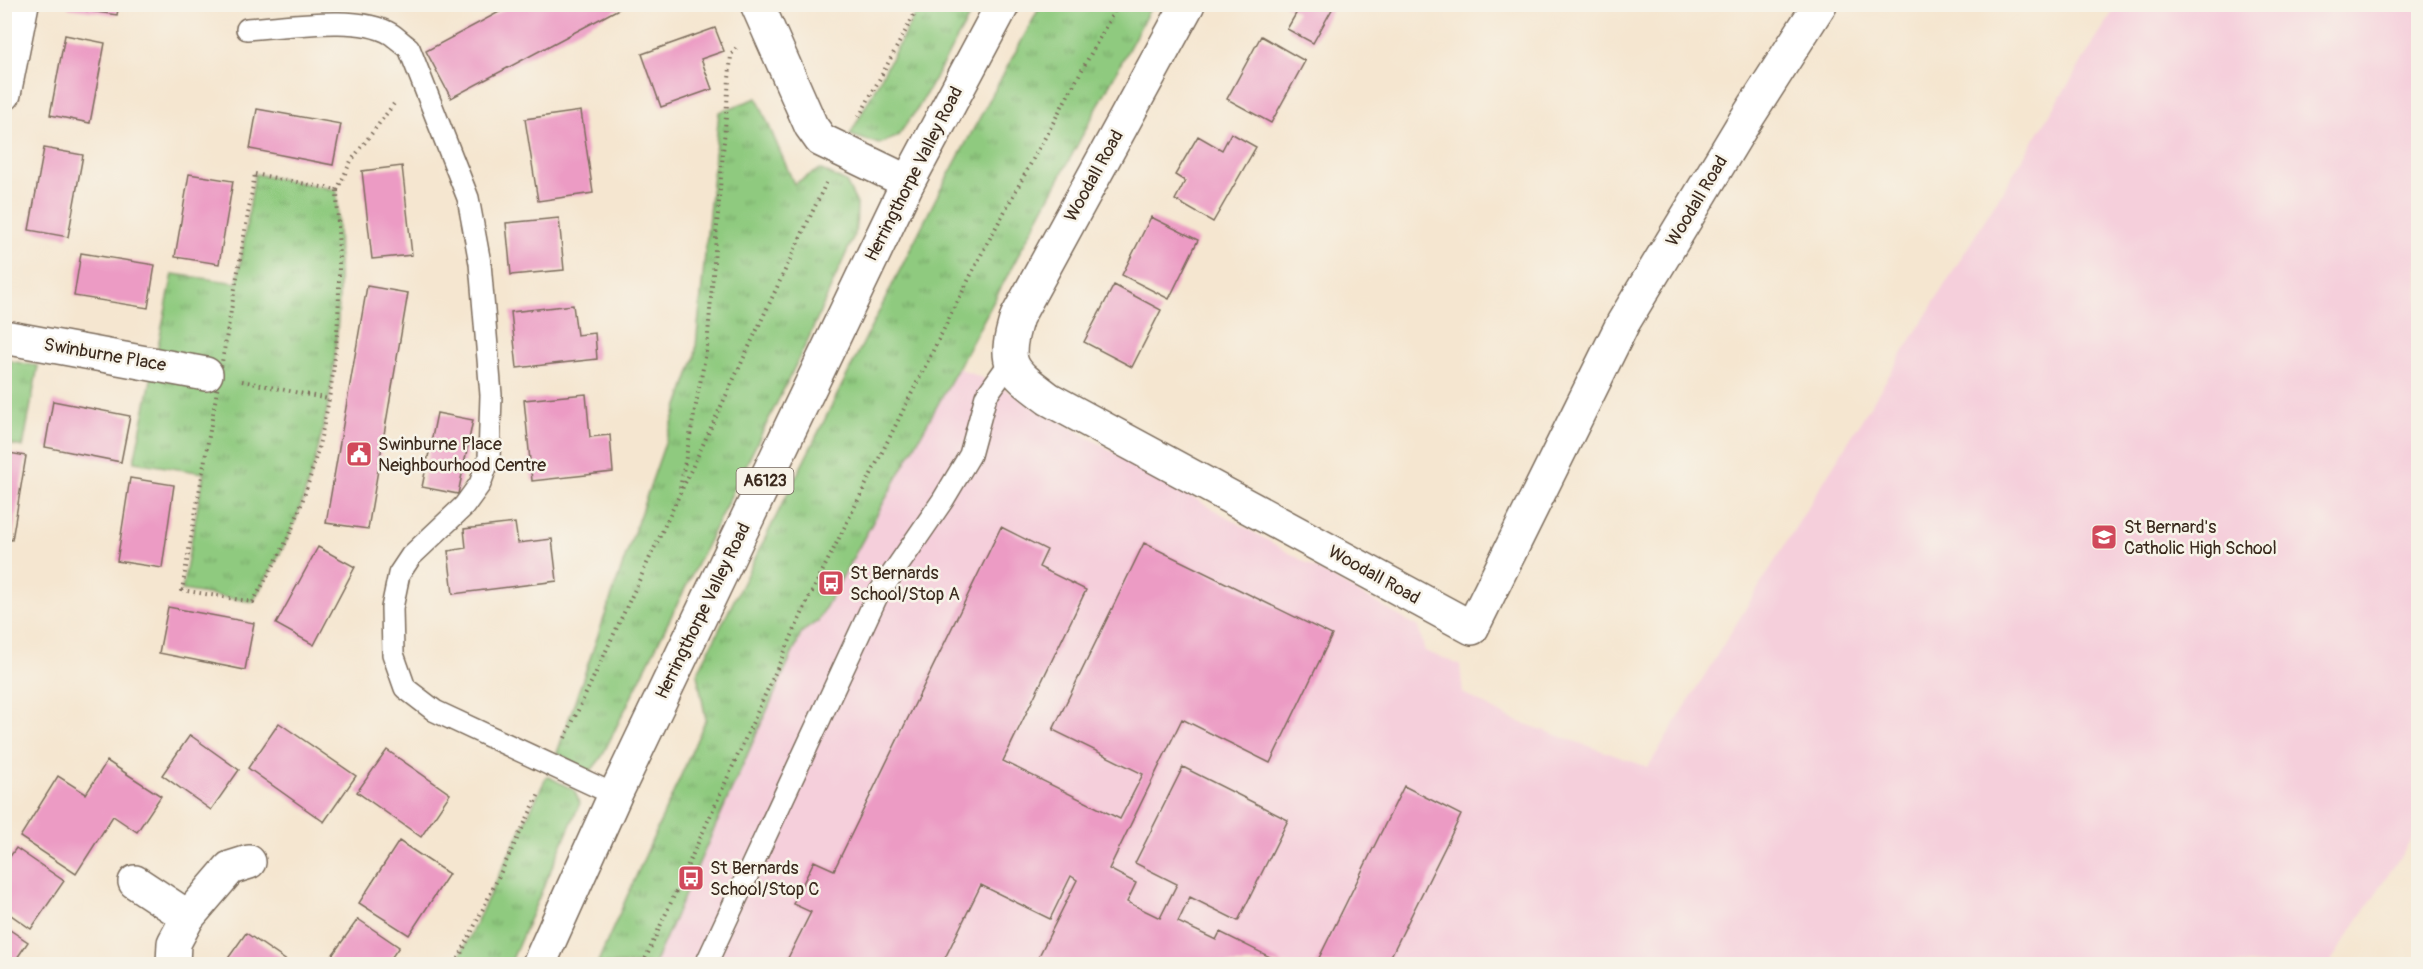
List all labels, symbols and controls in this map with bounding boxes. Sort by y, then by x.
street label: Herringthorpe Valley Road [860,83,968,265]
street label: Woodall Road [1059,126,1129,226]
street label: Woodall Road [1661,152,1733,250]
street label: Swinburne Place [42,333,168,377]
place label: Swinburne Place Neighbourhood Centre [378,433,546,477]
public building icon: Swinburne Place Neighbourhood Centre [344,439,374,469]
road number: A6123 [736,468,794,494]
place label: St Bernard's Catholic High School [2124,516,2277,560]
street label: Herringthorpe Valley Road [650,519,756,703]
school or university icon: St Bernard's Catholic High School [2089,522,2119,552]
street label: Woodall Road [1324,540,1424,610]
place label: St Bernards School/Stop A [850,562,960,606]
bus stop icon: St Bernards School/Stop A [816,568,846,598]
place label: St Bernards School/Stop C [710,857,819,901]
bus stop icon: St Bernards School/Stop C [676,863,706,893]

